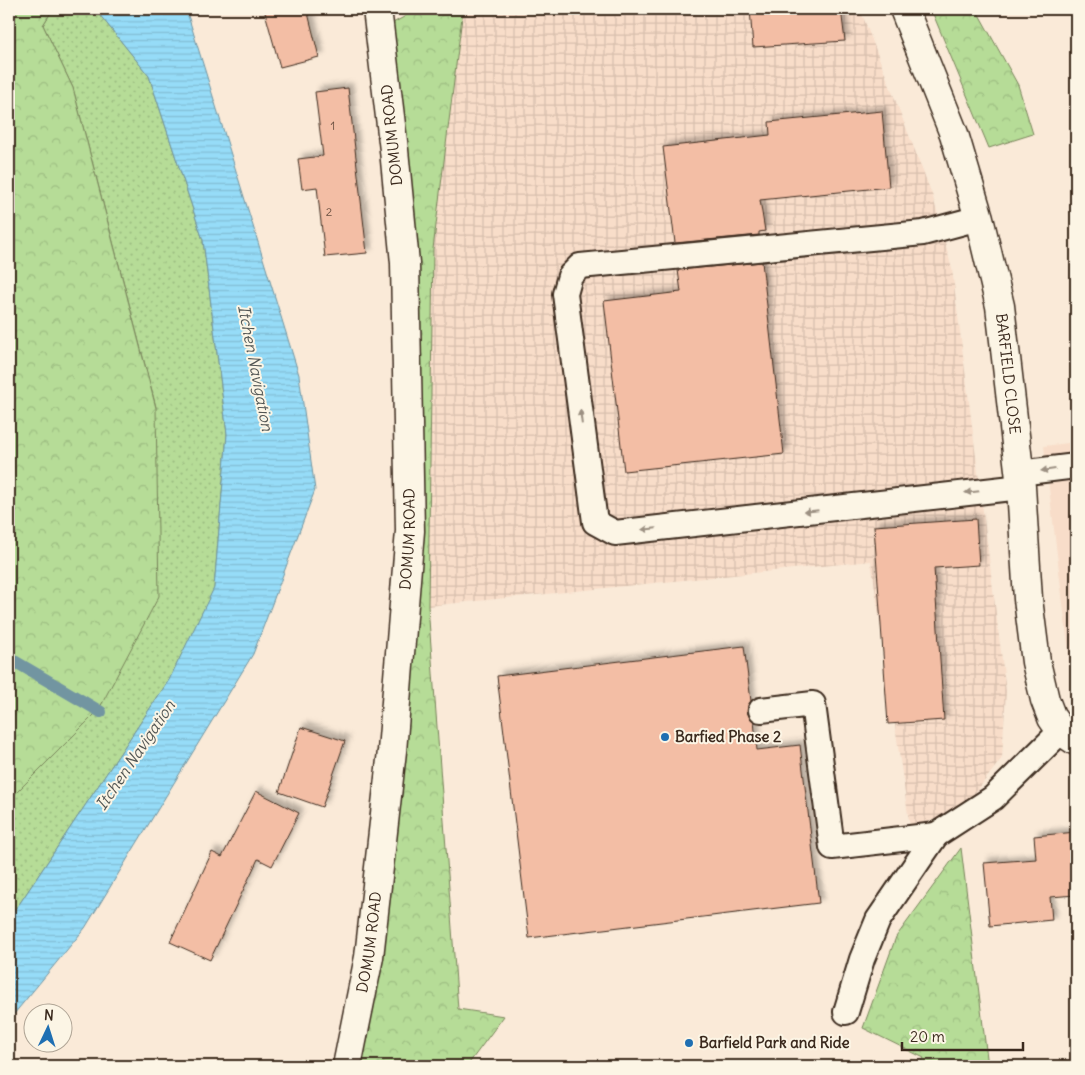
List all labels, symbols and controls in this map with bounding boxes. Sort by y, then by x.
street label: DOMUM ROAD [377,83,406,187]
house number: 1 [331,118,335,133]
house number: 2 [326,204,333,219]
water label: Itchen Navigation [234,303,278,433]
street label: BARFIELD CLOSE [992,312,1025,435]
one-way arrow [577,409,585,425]
one-way arrow [1039,466,1055,474]
street label: DOMUM ROAD [395,488,419,591]
one-way arrow [964,488,980,496]
one-way arrow [802,507,818,515]
one-way arrow [641,525,657,533]
water label: Itchen Navigation [91,696,179,814]
place label: Barfied Phase 2 [675,727,781,746]
marker: Barfied Phase 2 [659,731,671,743]
street label: DOMUM ROAD [352,891,385,994]
north arrow [22,1002,72,1052]
text: N [43,1006,54,1024]
scale bar [902,1020,1024,1052]
text: 20 m [910,1027,945,1046]
place label: Barfield Park and Ride [699,1033,850,1052]
marker: Barfield Park and Ride [683,1037,695,1049]

